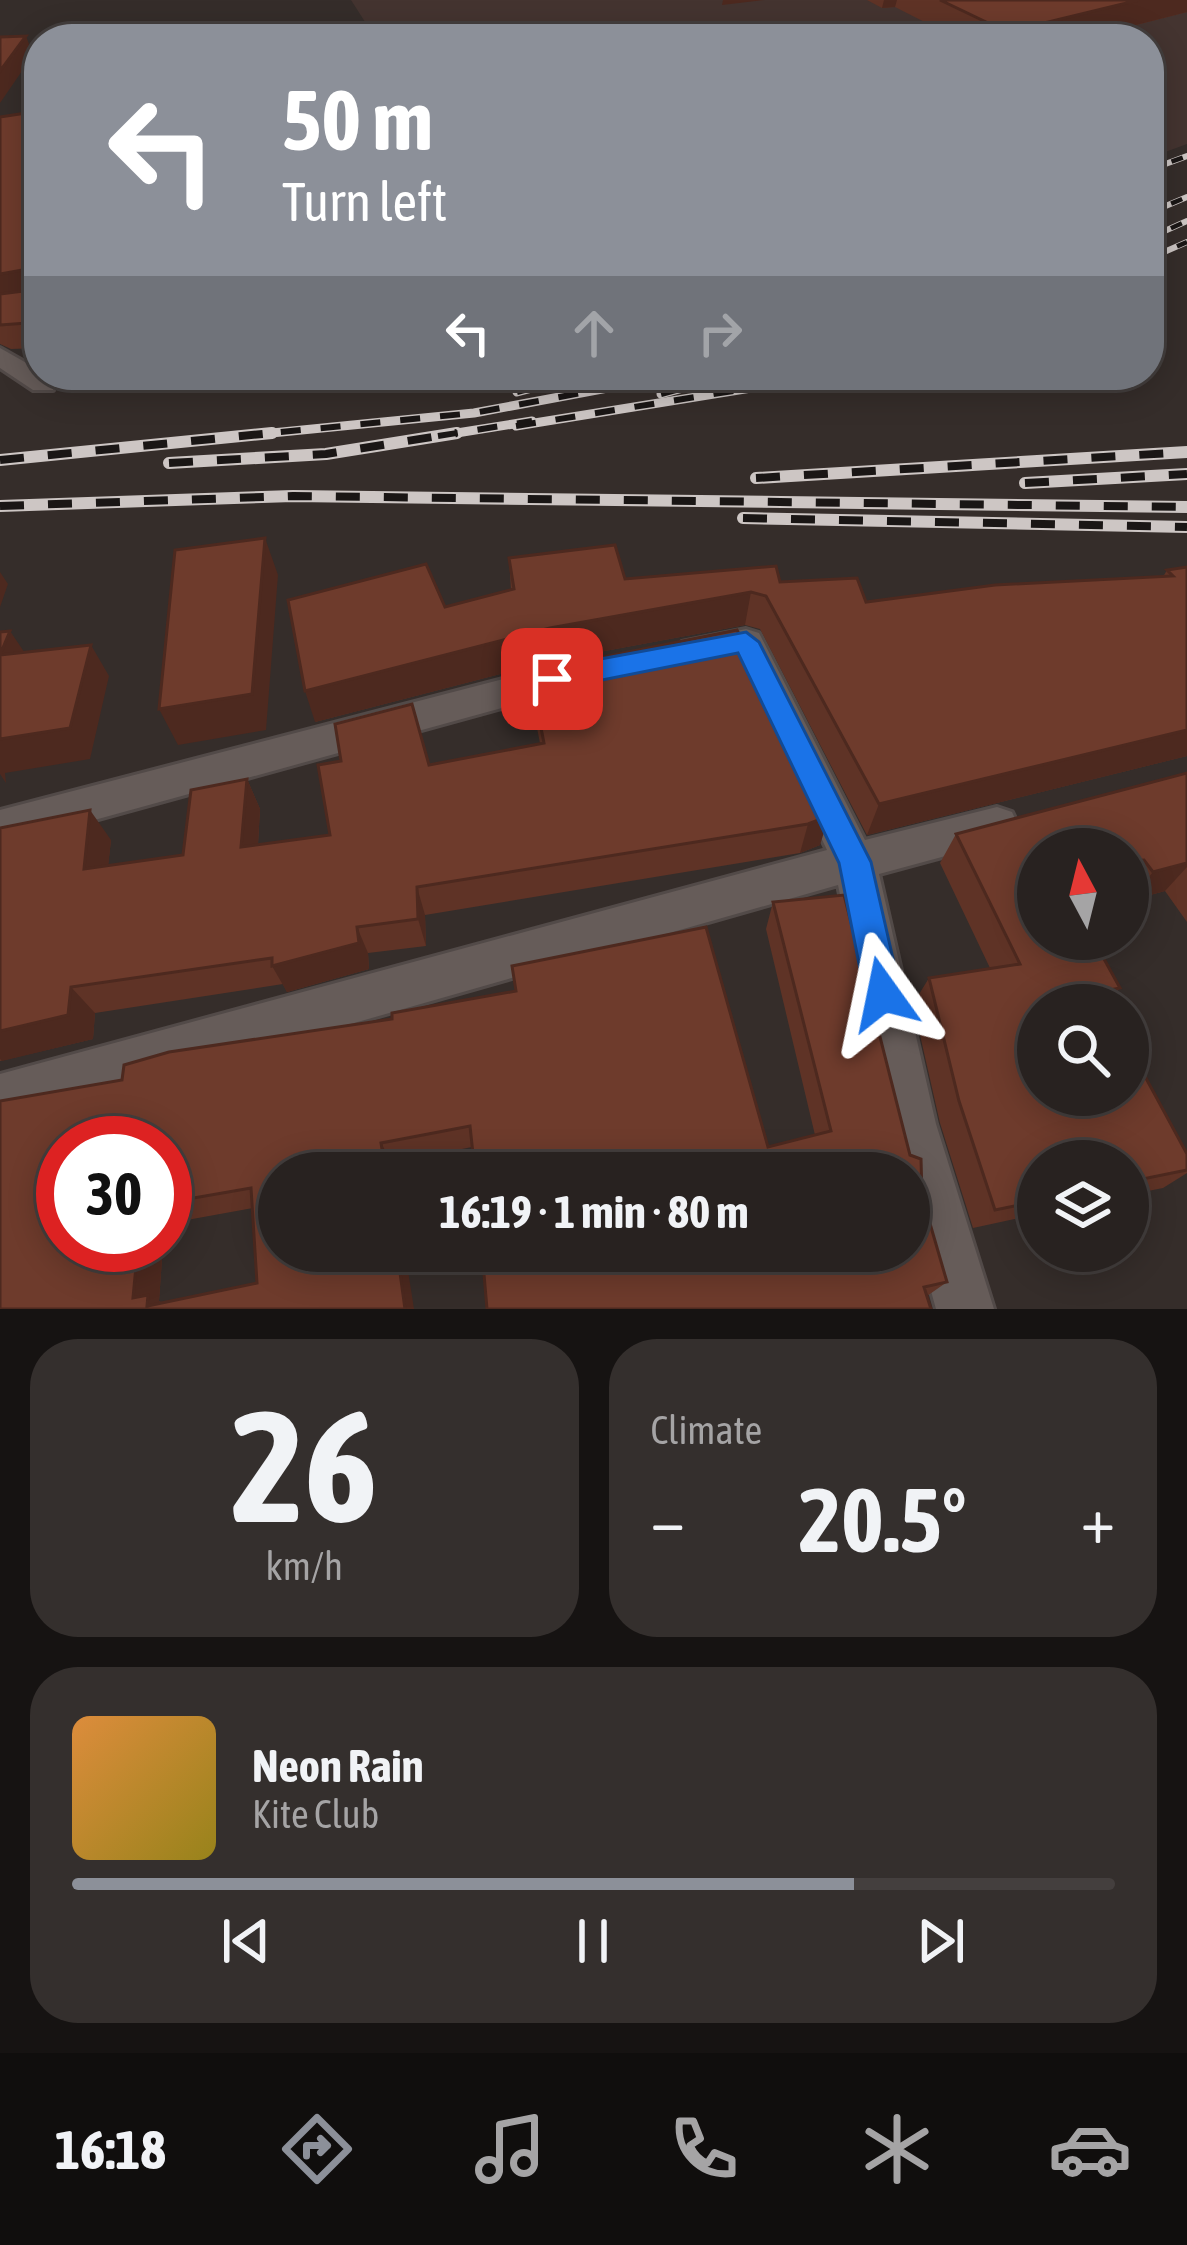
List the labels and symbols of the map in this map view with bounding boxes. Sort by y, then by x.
pin [501,628,603,730]
north arrow [1017,828,1149,960]
position arrow [820,931,946,1057]
speed limit sign: 30 [36,1116,192,1272]

